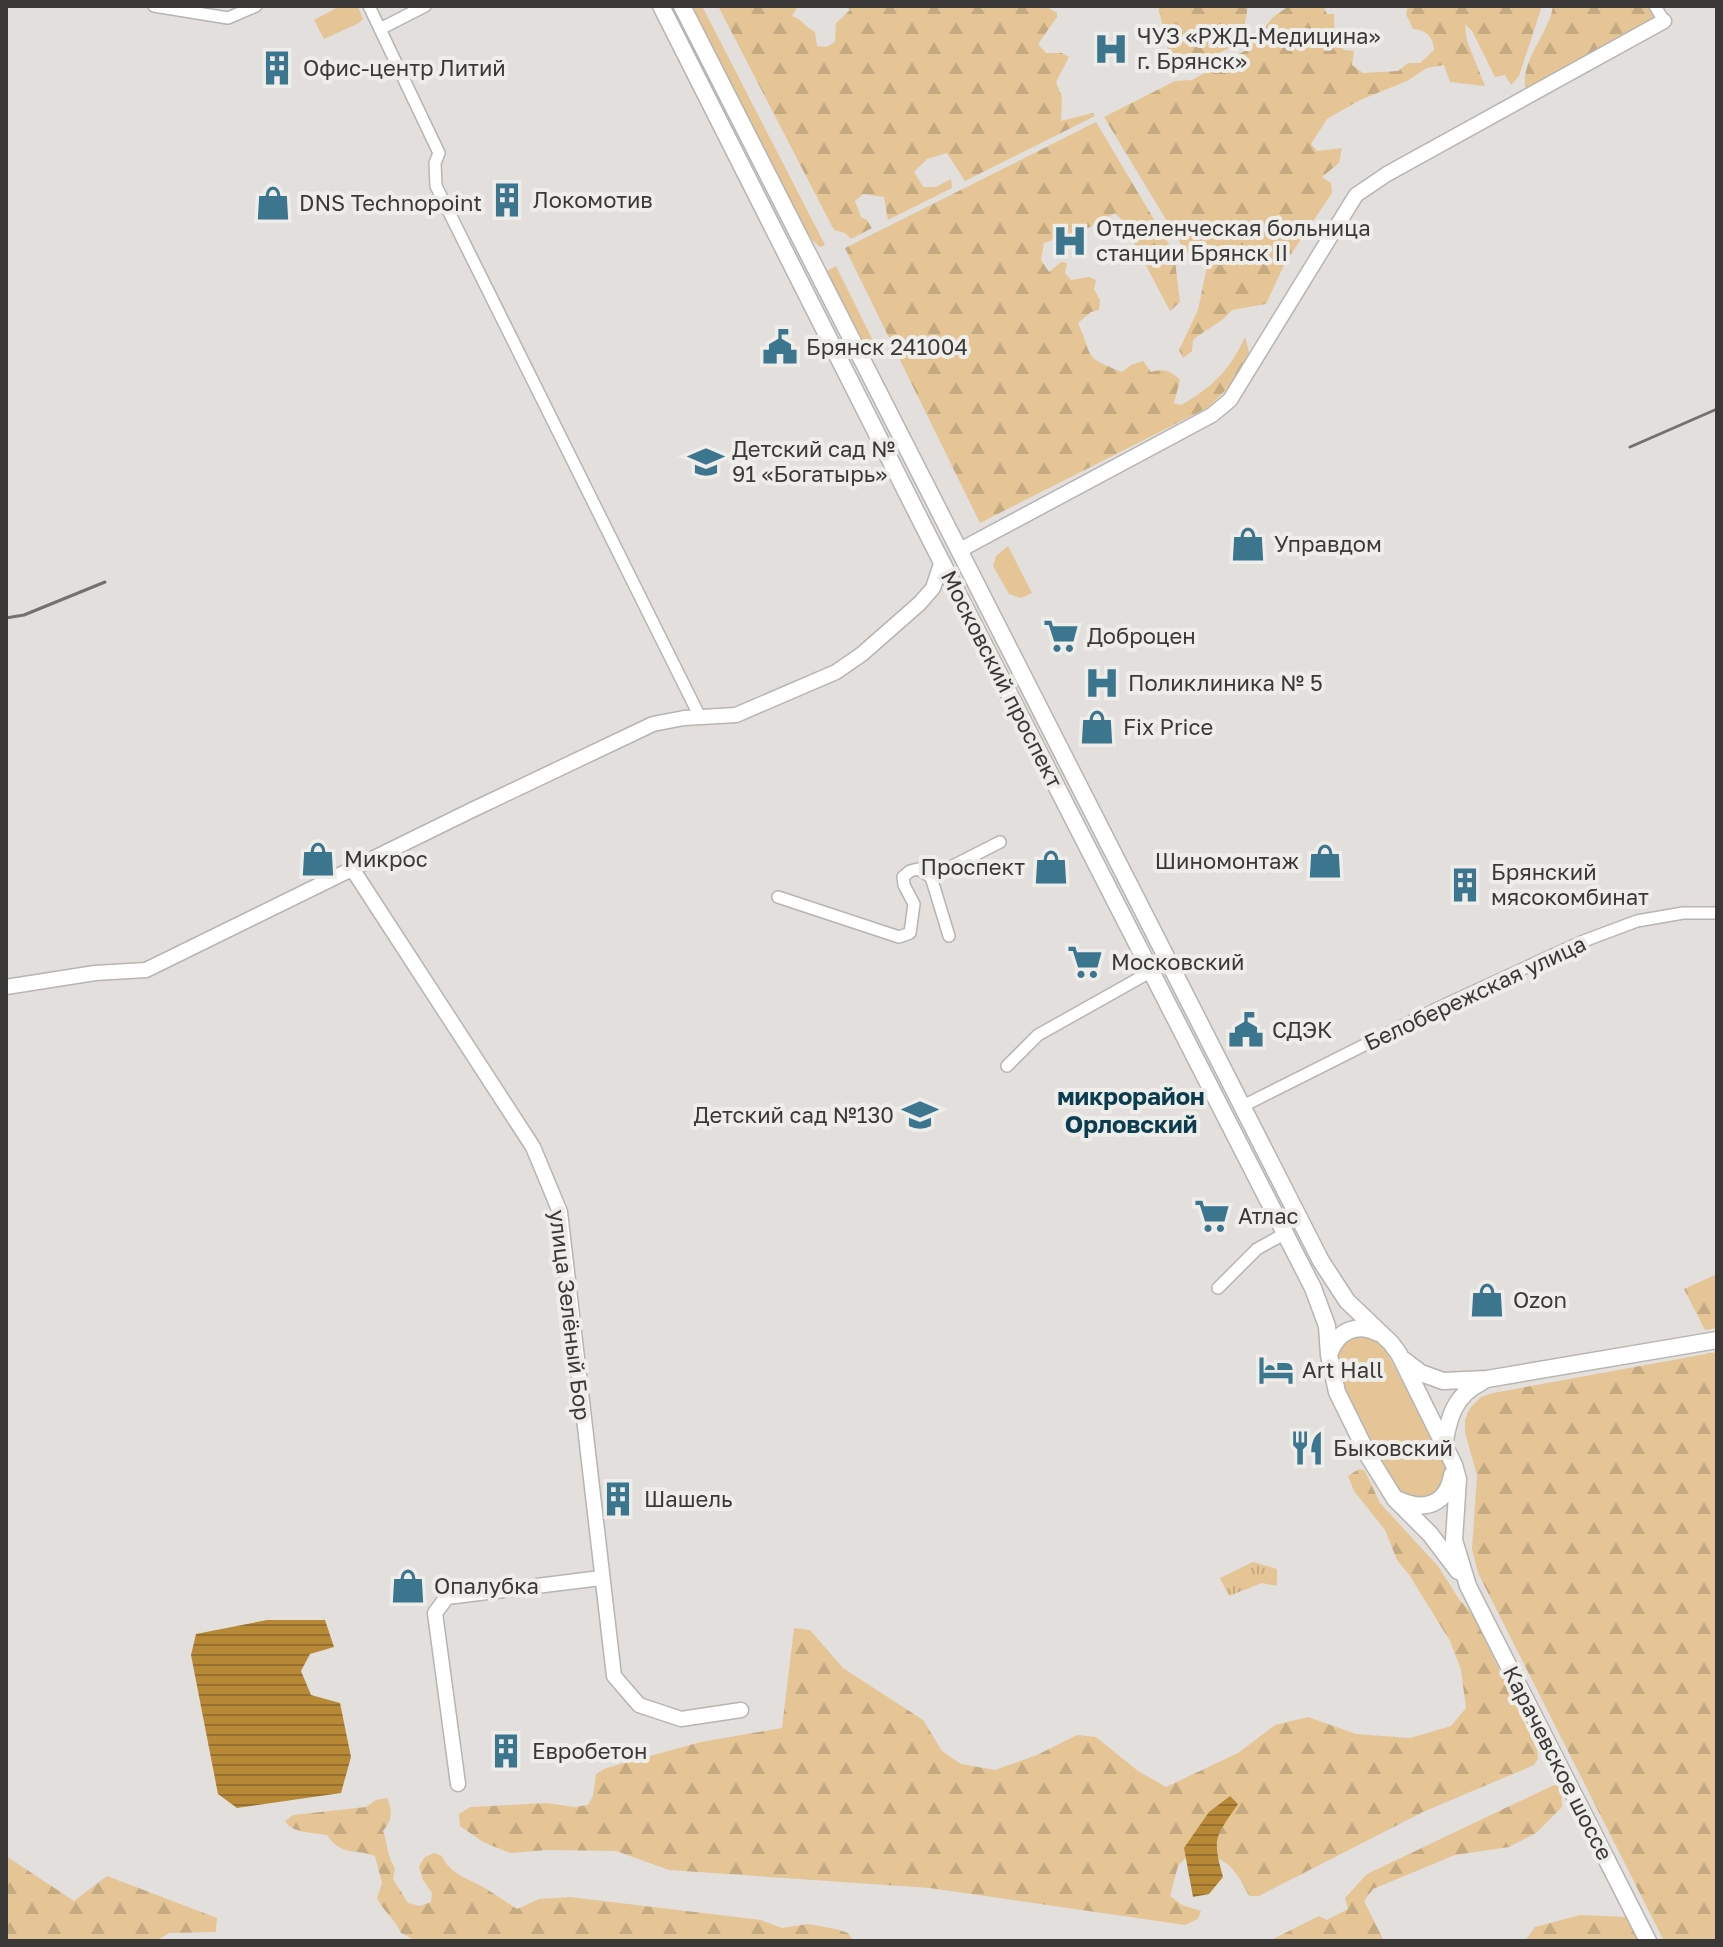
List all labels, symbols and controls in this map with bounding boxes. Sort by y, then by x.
place label: ЧУЗ «РЖД-Медицина» г. Брянск» [1137,22,1381,74]
hospital icon: ЧУЗ «РЖД-Медицина» г. Брянск» [1092,30,1130,68]
building icon: Офис-центр Литий [258,49,296,87]
place label: Офис-центр Литий [303,54,506,81]
building icon: Локомотив [488,181,526,219]
shop icon: DNS Technopoint [254,184,292,222]
place label: Локомотив [533,186,653,213]
place label: DNS Technopoint [299,189,482,216]
place label: Отделенческая больница станции Брянск II [1096,214,1371,266]
hospital icon: Отделенческая больница станции Брянск II [1051,222,1089,260]
public building icon: Брянск 241004 [761,328,799,366]
place label: Брянск 241004 [806,333,968,360]
place label: Детский сад № 91 «Богатырь» [732,435,895,487]
school or university icon: Детский сад № 91 «Богатырь» [687,443,725,481]
shop icon: Управдом [1229,525,1267,563]
place label: Управдом [1274,530,1382,557]
street label: Московский проспект [936,566,1069,792]
supermarket icon: Доброцен [1042,617,1080,655]
place label: Доброцен [1087,622,1196,649]
hospital icon: Поликлиника № 5 [1083,664,1121,702]
place label: Поликлиника № 5 [1128,669,1323,696]
shop icon: Fix Price [1078,708,1116,746]
place label: Fix Price [1123,713,1213,740]
shop icon: Микрос [299,840,337,878]
shop icon: Шиномонтаж [1306,842,1344,880]
place label: Микрос [344,845,428,872]
place label: Шиномонтаж [1155,847,1299,874]
shop icon: Проспект [1032,848,1070,886]
place label: Проспект [920,853,1025,880]
place label: Брянский мясокомбинат [1491,858,1649,910]
building icon: Брянский мясокомбинат [1446,866,1484,904]
street label: Белобережская улица [1360,929,1590,1056]
supermarket icon: Московский [1066,943,1104,981]
place label: Московский [1111,948,1244,975]
public building icon: СДЭК [1227,1011,1265,1049]
place label: СДЭК [1272,1016,1333,1043]
district label: микрорайон Орловский [1057,1081,1205,1138]
school or university icon: Детский сад №130 [901,1096,939,1134]
place label: Детский сад №130 [694,1101,894,1128]
supermarket icon: Атлас [1193,1197,1231,1235]
place label: Атлас [1238,1202,1299,1229]
street label: улица Зелёный Бор [544,1208,597,1422]
shop icon: Ozon [1468,1281,1506,1319]
place label: Ozon [1513,1286,1567,1313]
hotel icon: Art Hall [1257,1351,1295,1389]
place label: Art Hall [1302,1356,1383,1383]
restaurant icon: Быковский [1288,1429,1326,1467]
place label: Быковский [1333,1434,1453,1461]
building icon: Шашель [599,1480,637,1518]
place label: Шашель [644,1485,733,1512]
shop icon: Опалубка [389,1567,427,1605]
place label: Опалубка [434,1572,539,1599]
street label: Карачевское шоссе [1498,1661,1619,1864]
building icon: Евробетон [487,1732,525,1770]
place label: Евробетон [532,1737,647,1764]

